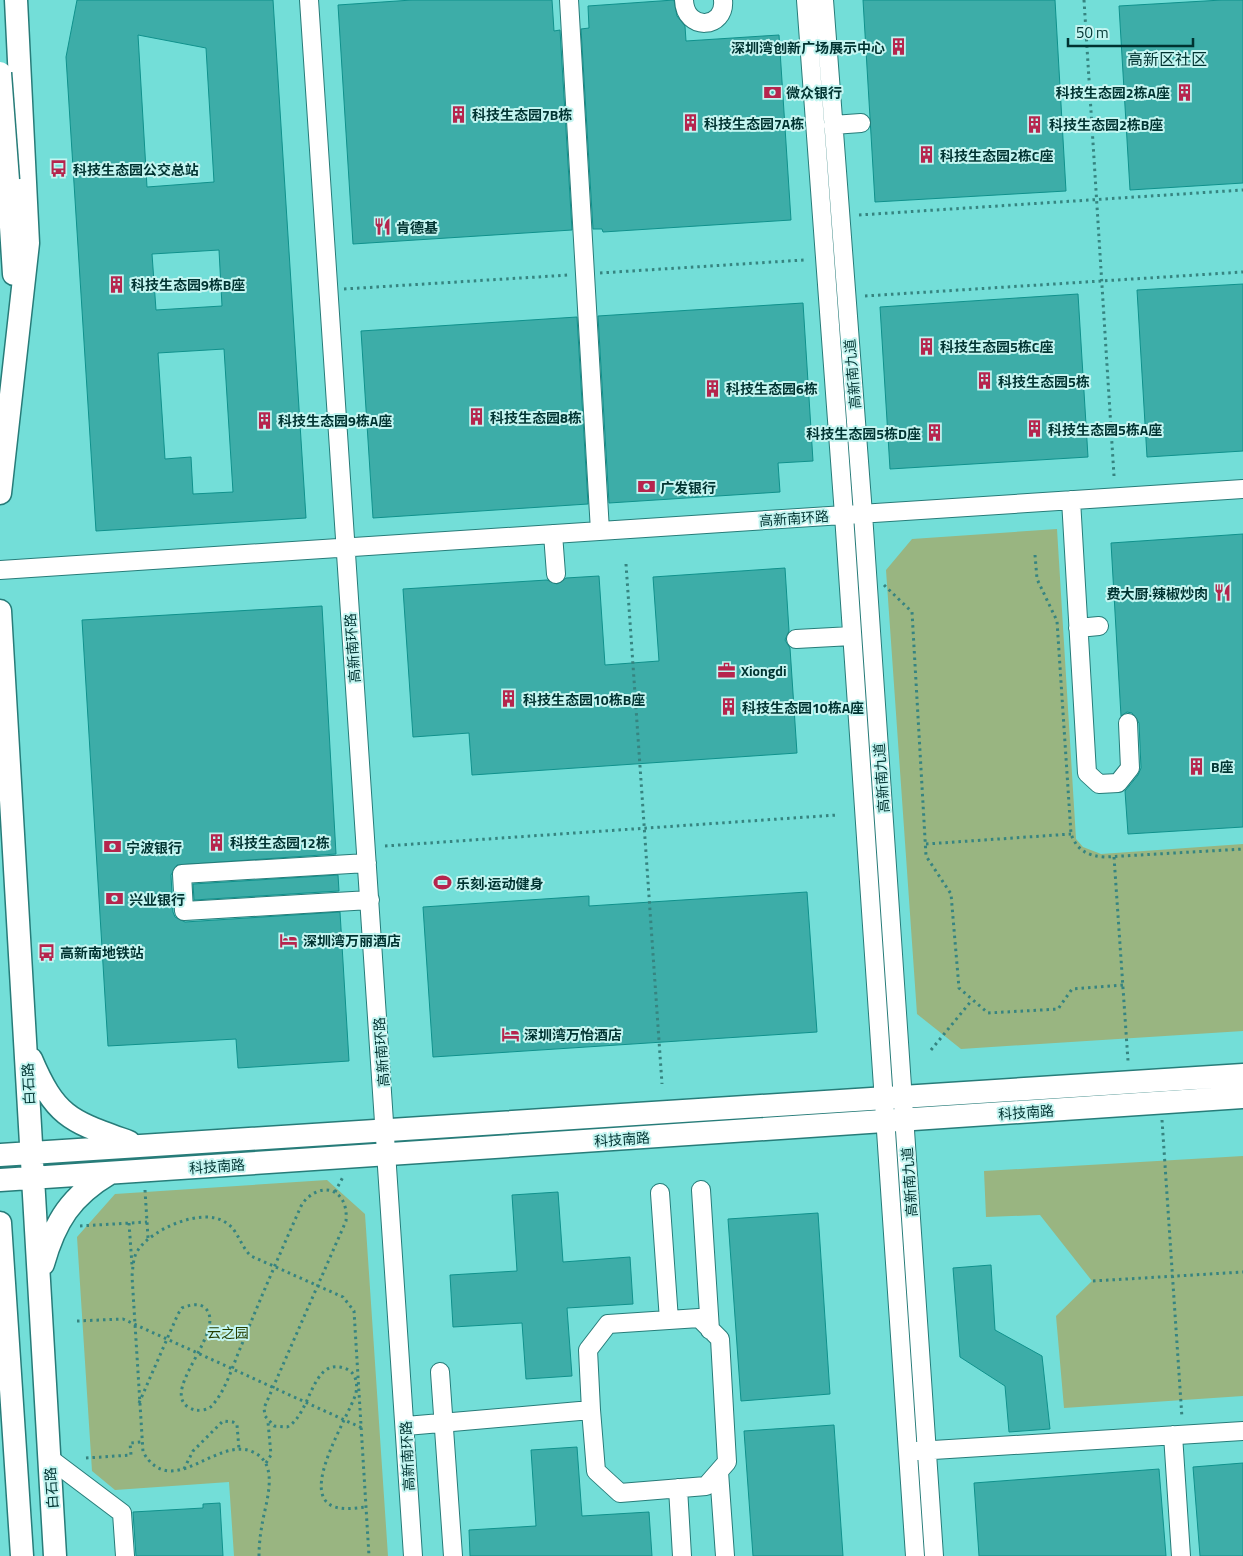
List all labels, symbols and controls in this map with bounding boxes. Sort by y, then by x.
scale bar [1068,15,1193,47]
text: 50 m [1076,21,1109,44]
place label: 深圳湾创新广场展示中心 [731,37,885,58]
building icon: 深圳湾创新广场展示中心 [889,37,909,57]
district label: 高新区社区 [1127,47,1207,71]
bank icon: 微众银行 [762,82,782,102]
place label: 微众银行 [786,82,842,103]
place label: 科技生态园2栋A座 [1056,82,1170,103]
building icon: 科技生态园2栋A座 [1174,82,1194,102]
building icon: 科技生态园7B栋 [448,104,468,124]
place label: 科技生态园7B栋 [472,104,572,125]
building icon: 科技生态园7A栋 [680,113,700,133]
place label: 科技生态园7A栋 [704,113,804,134]
building icon: 科技生态园2栋B座 [1025,114,1045,134]
place label: 科技生态园2栋B座 [1049,114,1163,135]
building icon: 科技生态园2栋C座 [916,145,936,165]
place label: 科技生态园2栋C座 [940,145,1053,166]
bus stop icon: 科技生态园公交总站 [49,159,69,179]
place label: 科技生态园公交总站 [73,159,199,180]
restaurant icon: 肯德基 [372,217,392,237]
place label: 肯德基 [396,217,438,238]
building icon: 科技生态园9栋B座 [107,274,127,294]
place label: 科技生态园9栋B座 [131,274,245,295]
building icon: 科技生态园5栋C座 [916,336,936,356]
place label: 科技生态园5栋C座 [940,336,1053,357]
street label: 高新南九道 [838,338,866,410]
building icon: 科技生态园5栋 [974,371,994,391]
place label: 科技生态园5栋 [998,371,1090,392]
building icon: 科技生态园6栋 [702,378,722,398]
place label: 科技生态园6栋 [726,378,818,399]
building icon: 科技生态园8栋 [466,407,486,427]
place label: 科技生态园8栋 [490,407,582,428]
building icon: 科技生态园9栋A座 [254,410,274,430]
place label: 科技生态园9栋A座 [278,410,392,431]
building icon: 科技生态园5栋A座 [1024,419,1044,439]
place label: 科技生态园5栋A座 [1048,419,1162,440]
place label: 科技生态园5栋D座 [806,423,921,444]
building icon: 科技生态园5栋D座 [925,423,945,443]
bank icon: 广发银行 [636,477,656,497]
place label: 广发银行 [660,477,716,498]
street label: 高新南环路 [758,505,830,531]
place label: 费大厨·辣椒炒肉 [1106,583,1208,604]
restaurant icon: 费大厨·辣椒炒肉 [1212,583,1232,603]
street label: 高新南环路 [339,612,365,684]
office icon: Xiongdi [717,660,737,680]
place label: Xiongdi [741,660,787,681]
building icon: 科技生态园10栋B座 [499,689,519,709]
place label: 科技生态园10栋B座 [523,689,645,710]
building icon: 科技生态园10栋A座 [718,697,738,717]
place label: 科技生态园10栋A座 [742,697,864,718]
street label: 高新南九道 [868,742,894,814]
building icon: B座 [1187,756,1207,776]
place label: B座 [1211,756,1234,777]
building icon: 科技生态园12栋 [206,832,226,852]
place label: 科技生态园12栋 [230,832,330,853]
bank icon: 宁波银行 [102,837,122,857]
place label: 宁波银行 [126,837,182,858]
sports icon: 乐刻·运动健身 [432,873,452,893]
place label: 乐刻·运动健身 [456,873,544,894]
bank icon: 兴业银行 [105,889,125,909]
place label: 兴业银行 [129,889,185,910]
hotel icon: 深圳湾万丽酒店 [279,930,299,950]
place label: 深圳湾万丽酒店 [303,930,401,951]
bus stop icon: 高新南地铁站 [36,942,56,962]
place label: 高新南地铁站 [60,942,144,963]
street label: 高新南环路 [368,1016,394,1088]
hotel icon: 深圳湾万怡酒店 [500,1024,520,1044]
place label: 深圳湾万怡酒店 [524,1024,622,1045]
street label: 白石路 [16,1062,40,1106]
street label: 科技南路 [997,1100,1055,1124]
street label: 科技南路 [593,1127,651,1151]
street label: 高新南九道 [896,1146,922,1218]
street label: 科技南路 [188,1154,246,1178]
park label: 云之园 [207,1322,249,1343]
street label: 高新南环路 [395,1420,419,1492]
street label: 白石路 [39,1466,63,1510]

